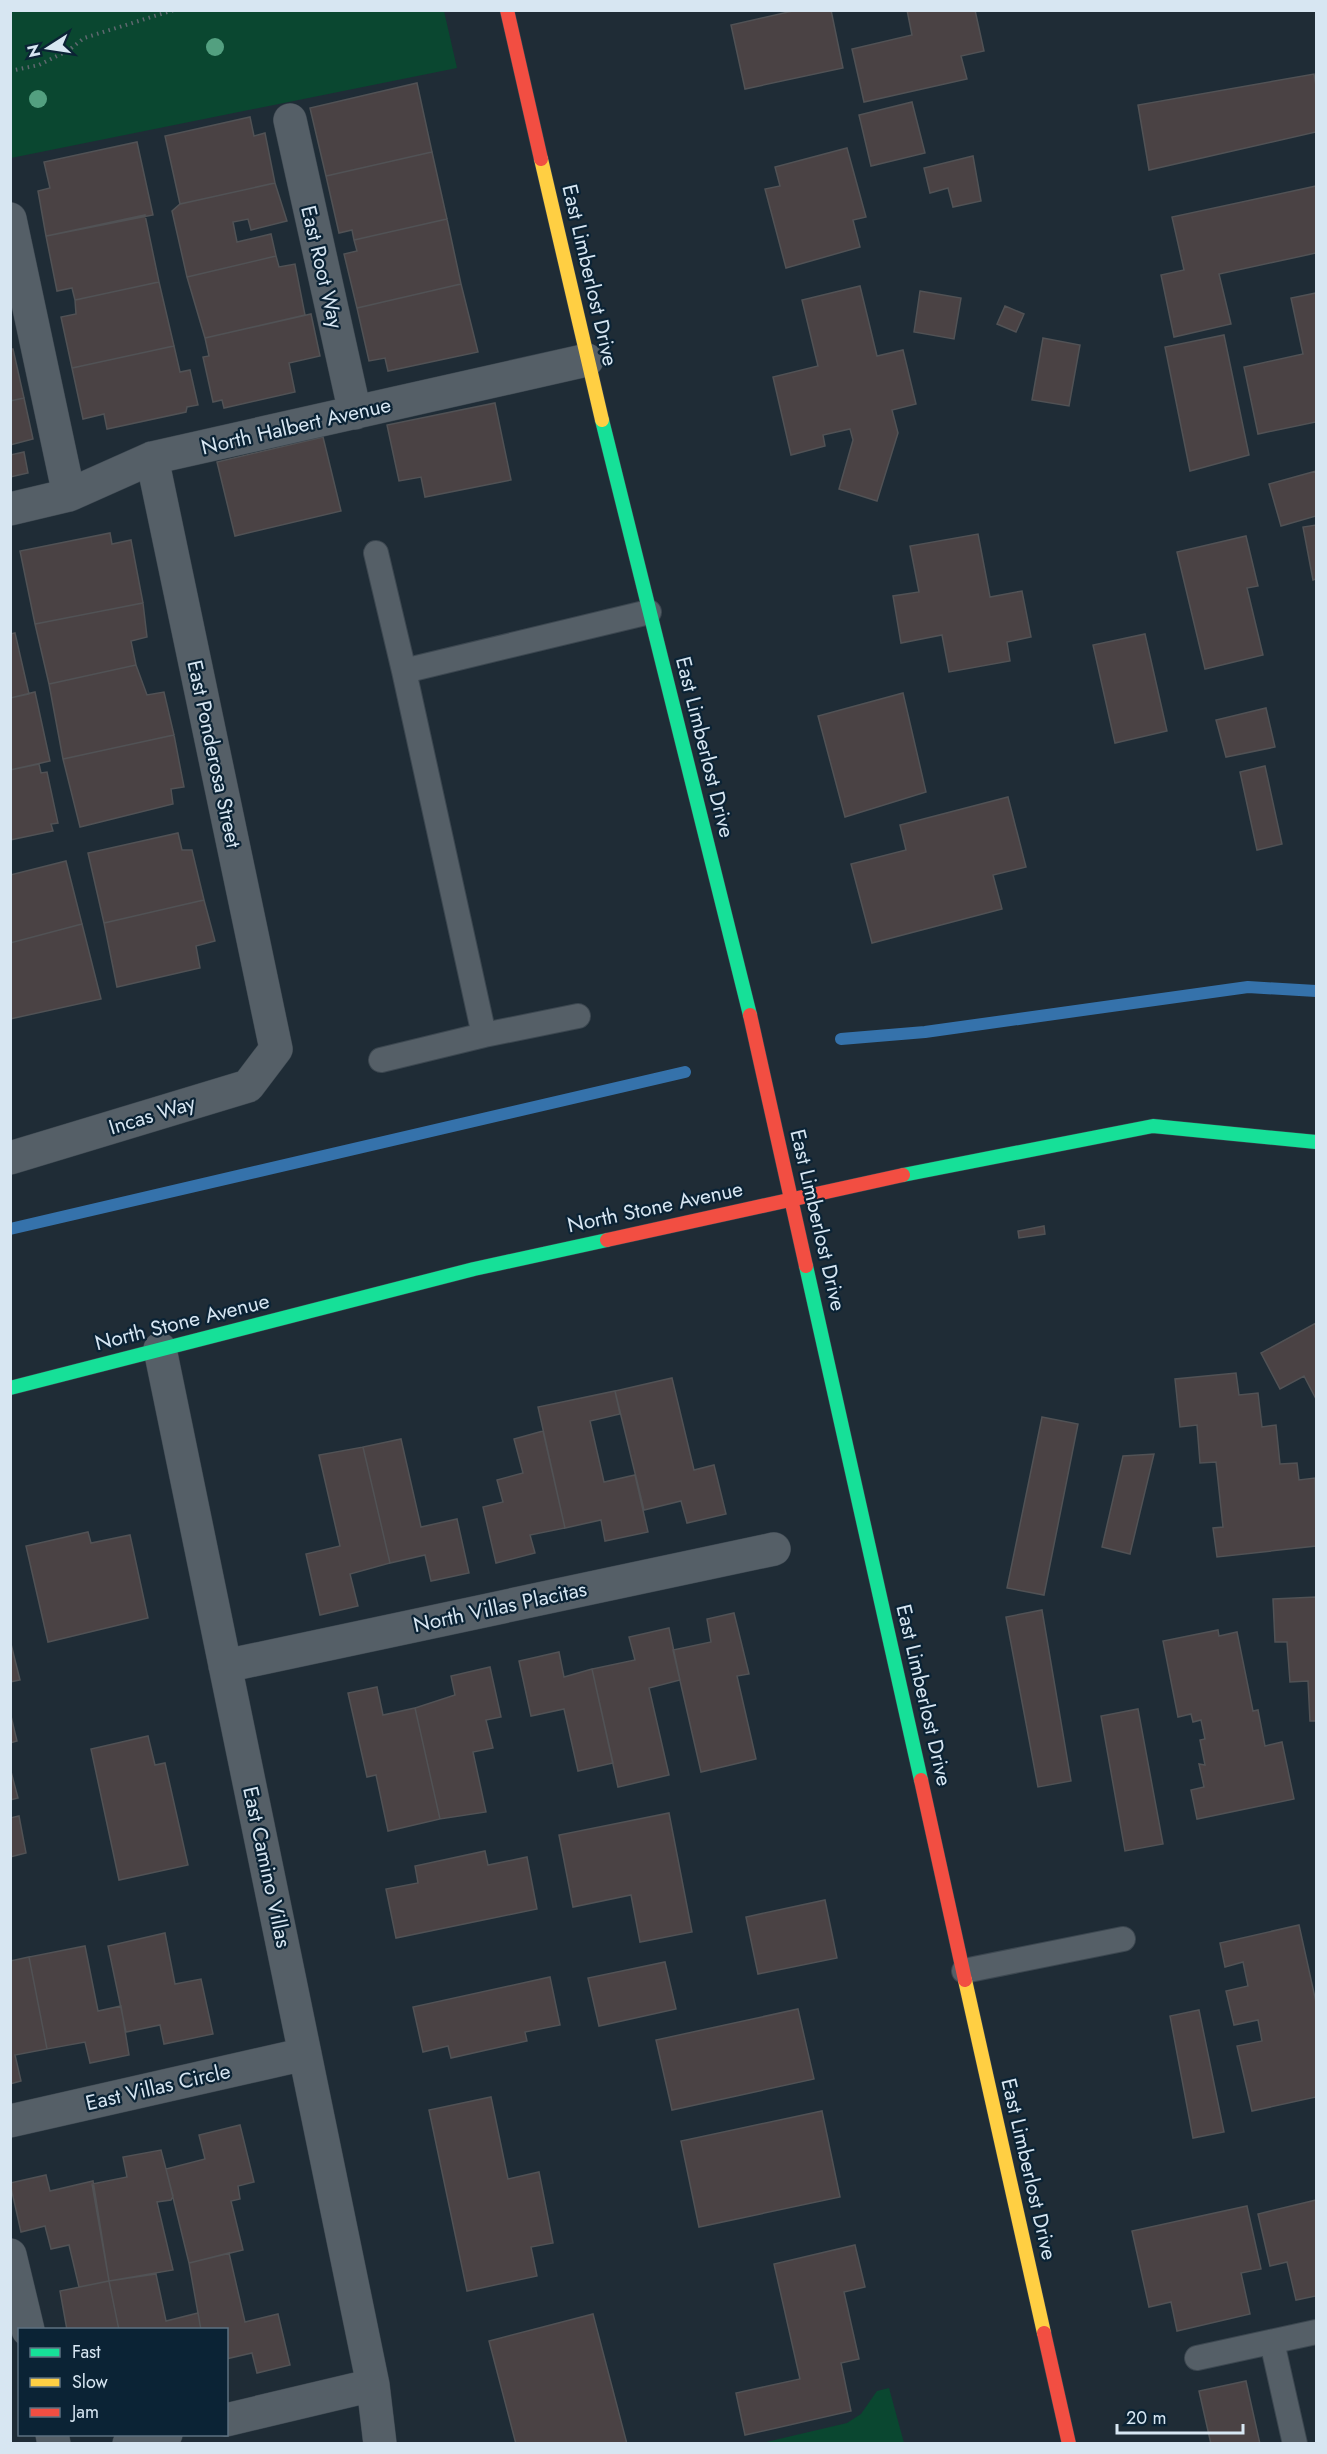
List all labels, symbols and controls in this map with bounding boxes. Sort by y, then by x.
north arrow [18,18,78,78]
text: N [21,42,46,60]
street label: East Limberlost Drive [555,181,626,369]
street label: East Root Way [293,203,351,332]
street label: North Halbert Avenue [198,390,394,462]
street label: East Limberlost Drive [668,653,742,841]
street label: East Ponderosa Street [179,657,249,851]
street label: Incas Way [105,1087,200,1142]
street label: East Limberlost Drive [783,1126,854,1314]
street label: North Stone Avenue [564,1174,746,1240]
street label: North Stone Avenue [92,1286,273,1358]
street label: North Villas Placitas [410,1574,590,1640]
street label: East Limberlost Drive [889,1601,960,1789]
street label: East Camino Villas [235,1784,299,1950]
street label: East Villas Circle [83,2056,234,2118]
street label: East Limberlost Drive [994,2075,1065,2263]
legend [18,2328,228,2436]
text: Fast [72,2339,101,2365]
text: Slow [72,2369,109,2395]
scale bar [1117,2397,1243,2435]
text: Jam [70,2399,99,2425]
text: 20 m [1126,2405,1166,2431]

